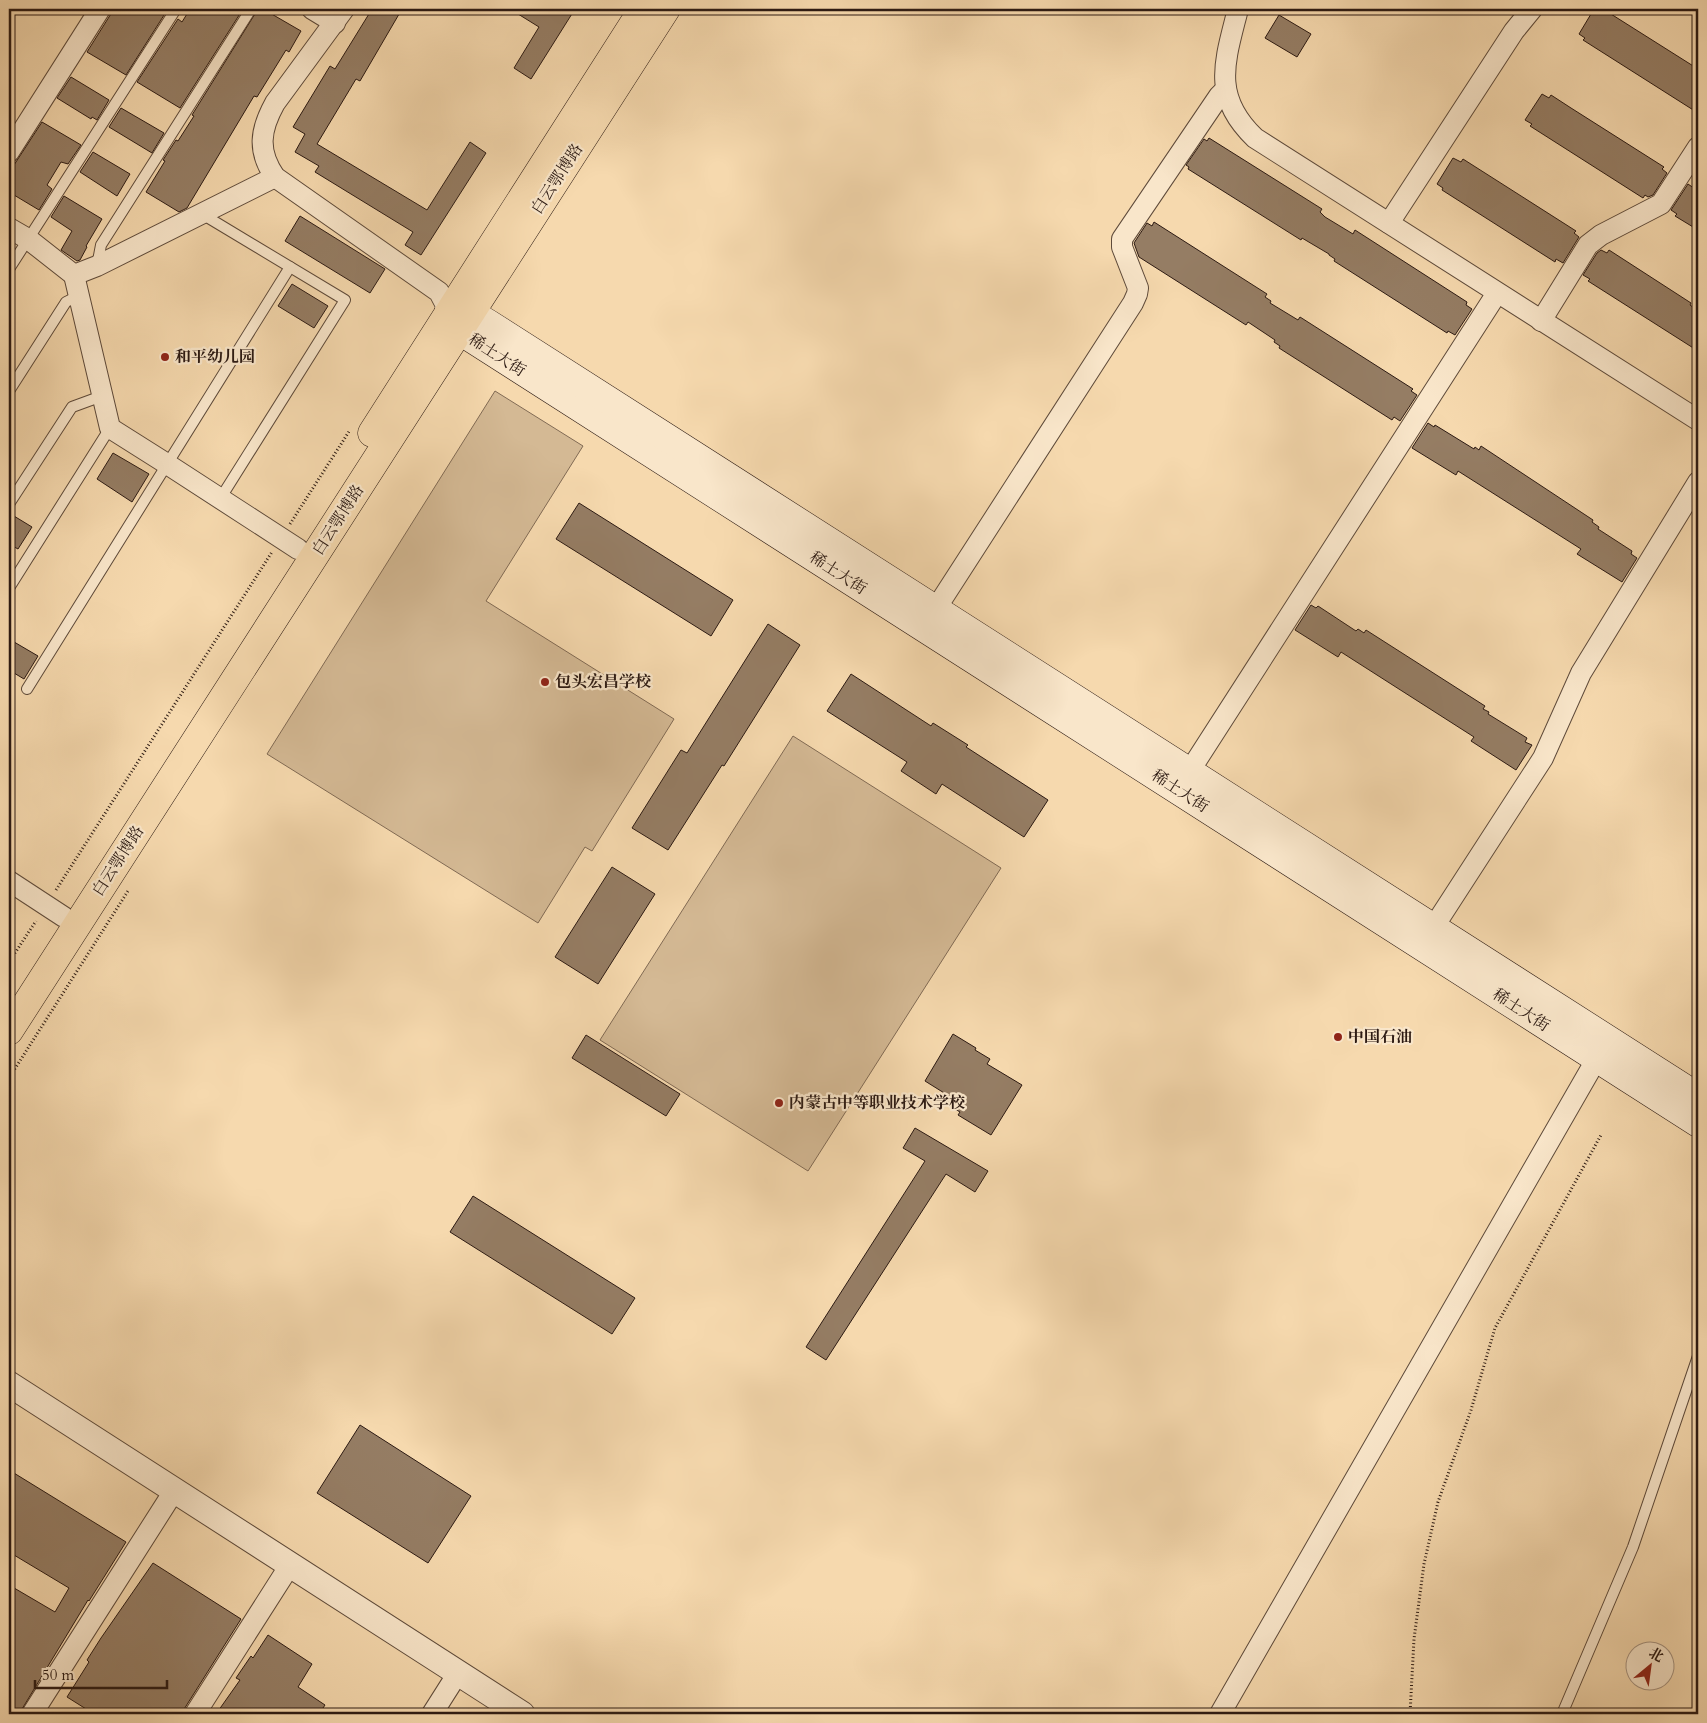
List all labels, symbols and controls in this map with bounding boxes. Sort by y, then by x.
street label: 白云鄂博路 [526,139,588,219]
street label: 稀土大街 [464,328,530,382]
place label: 和平幼儿园 [175,346,255,368]
marker: 和平幼儿园 [159,351,171,363]
street label: 白云鄂博路 [307,480,369,560]
street label: 稀土大街 [805,546,871,600]
place label: 包头宏昌学校 [555,671,651,693]
marker: 包头宏昌学校 [539,676,551,688]
street label: 稀土大街 [1147,764,1213,818]
street label: 白云鄂博路 [87,821,149,901]
street label: 稀土大街 [1488,983,1554,1037]
place label: 中国石油 [1348,1026,1412,1048]
marker: 中国石油 [1332,1031,1344,1043]
place label: 内蒙古中等职业技术学校 [789,1092,965,1114]
marker: 内蒙古中等职业技术学校 [773,1097,785,1109]
north arrow [1624,1640,1674,1690]
text: 北 [1645,1643,1667,1667]
scale bar [35,1658,168,1690]
text: 50 m [42,1665,74,1685]

